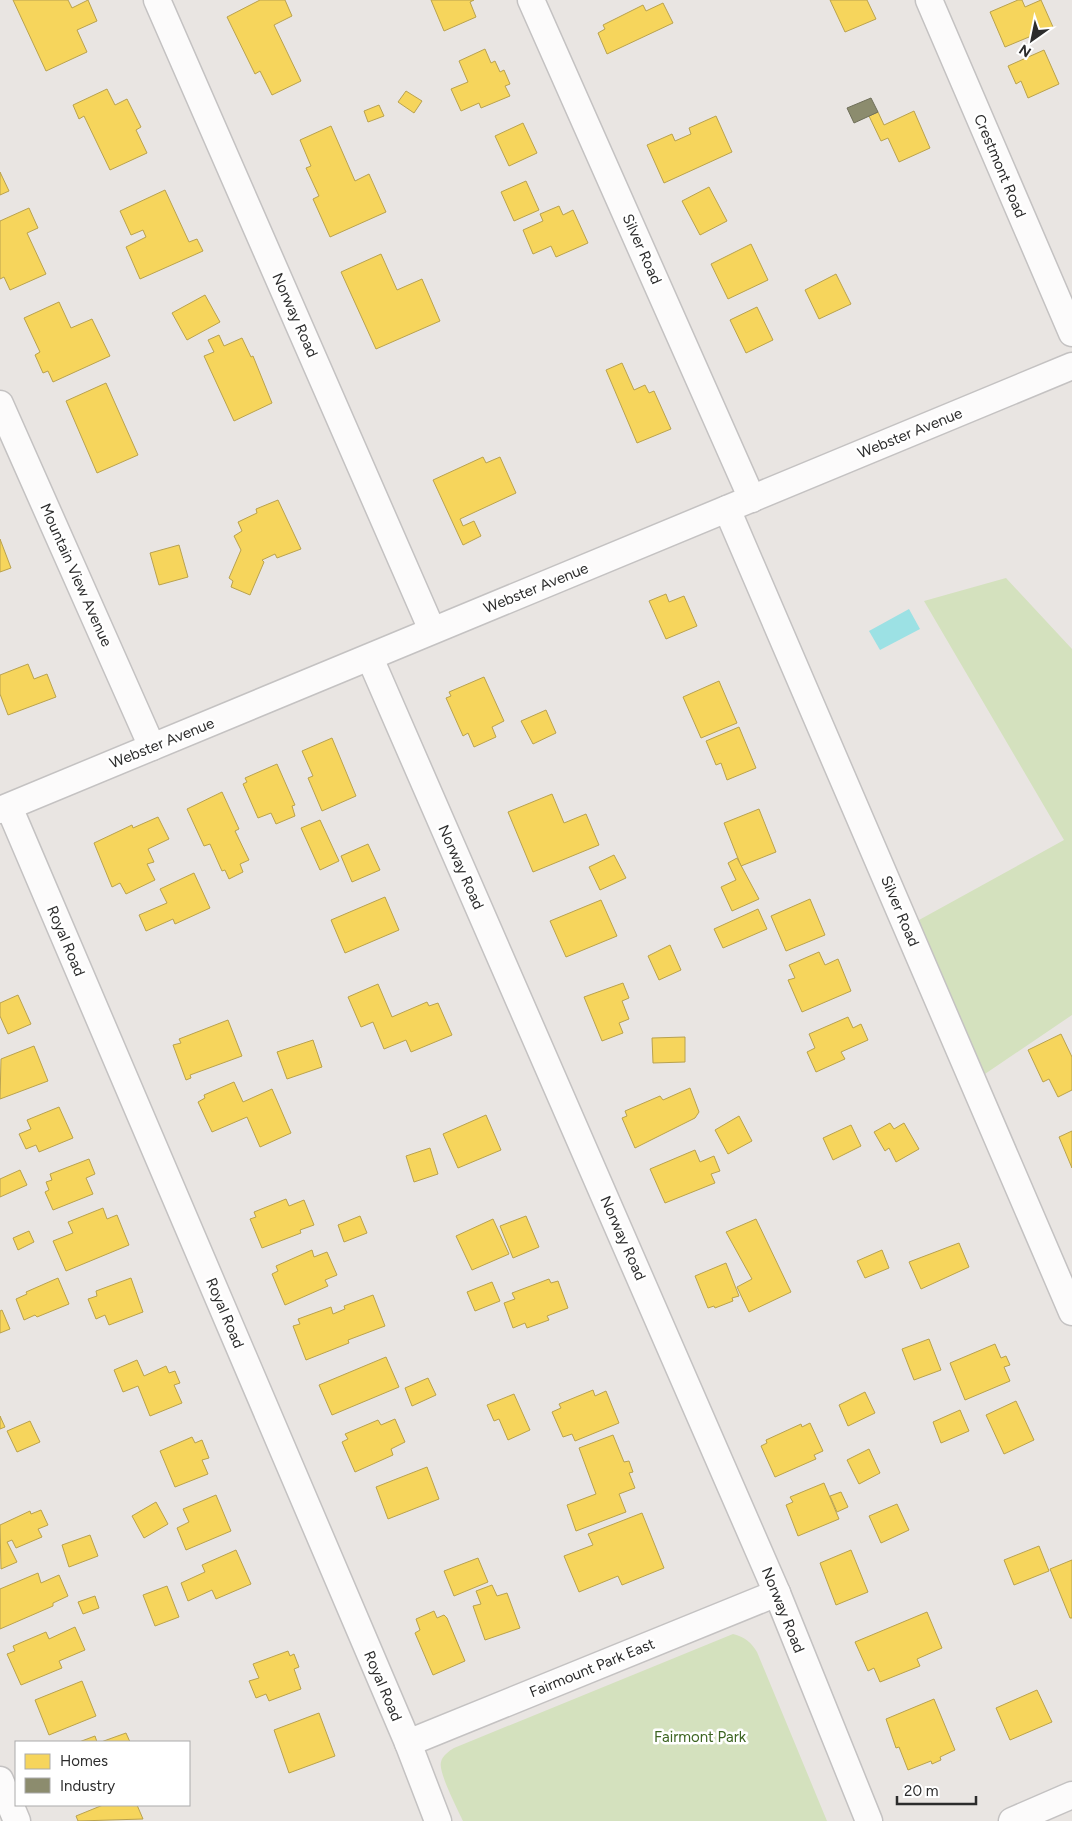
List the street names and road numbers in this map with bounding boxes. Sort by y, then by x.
street label: Crestmont Road [970,112,1030,220]
street label: Silver Road [619,211,665,287]
street label: Norway Road [268,270,322,360]
street label: Webster Avenue [855,404,965,462]
street label: Mountain View Avenue [36,501,116,649]
street label: Webster Avenue [481,559,591,617]
street label: Webster Avenue [107,714,217,772]
street label: Norway Road [434,822,488,912]
street label: Silver Road [877,873,923,949]
street label: Royal Road [43,903,89,979]
street label: Norway Road [596,1193,650,1283]
street label: Royal Road [202,1275,248,1351]
street label: Norway Road [758,1565,808,1655]
street label: Fairmount Park East [527,1635,657,1701]
street label: Royal Road [360,1648,406,1724]

